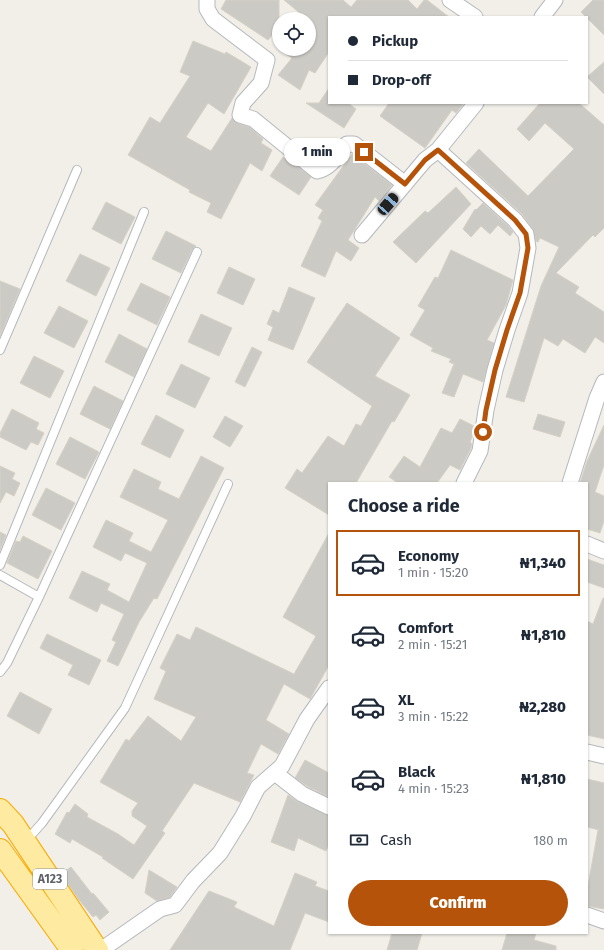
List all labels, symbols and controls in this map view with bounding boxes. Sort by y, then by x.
map controls [272,12,316,56]
button: locate [272,12,316,56]
text: Pickup [372,32,418,50]
text: Drop-off [372,71,431,89]
callout: 1 min [284,138,350,166]
route end [355,143,373,161]
text: 1 min [301,144,333,159]
car [376,191,400,217]
route start [474,423,492,441]
text: Choose a ride [348,495,460,517]
icon: car [350,545,386,581]
text: Economy [398,547,459,565]
text: ₦1,340 [520,554,566,572]
text: 1 min · 15:20 [398,565,468,580]
icon: car [350,617,386,653]
text: Comfort [398,619,454,637]
text: ₦1,810 [521,626,566,644]
text: 2 min · 15:21 [398,637,467,652]
icon: car [350,689,386,725]
text: XL [398,691,414,709]
text: ₦2,280 [519,698,566,716]
text: 3 min · 15:22 [398,709,469,724]
icon: car [350,761,386,797]
text: Black [398,763,435,781]
text: ₦1,810 [521,770,566,788]
text: 4 min · 15:23 [398,781,469,796]
icon: cash [348,829,370,851]
text: Cash [380,831,412,849]
text: 180 m [533,833,568,848]
road number: A123 [33,869,67,889]
button: Confirm [348,880,568,926]

